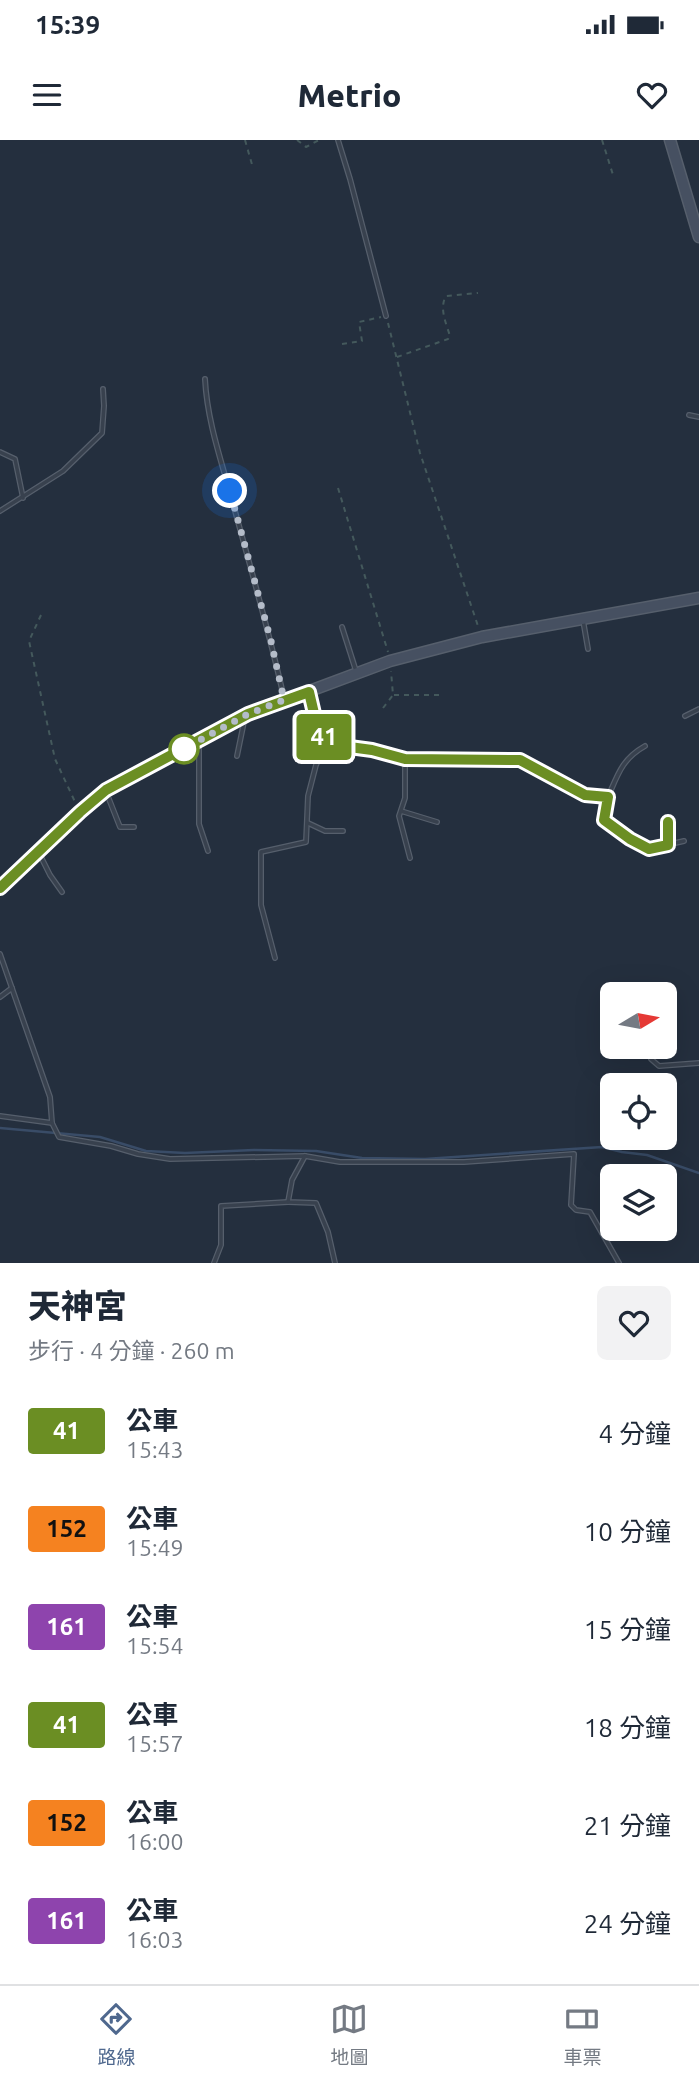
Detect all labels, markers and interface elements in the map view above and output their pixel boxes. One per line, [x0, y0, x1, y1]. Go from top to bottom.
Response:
text: 15:39 [35, 10, 100, 39]
icon: menu [28, 76, 66, 114]
icon: heart [633, 76, 671, 114]
text: Metrio [298, 77, 401, 113]
your location [212, 473, 247, 508]
line badge: 41 [292, 714, 356, 760]
text: 41 [310, 723, 338, 750]
unlabelled marker [169, 734, 199, 764]
north arrow [600, 982, 677, 1059]
map controls [600, 982, 677, 1241]
button: locate [600, 1073, 677, 1150]
button: layers [600, 1164, 677, 1241]
button: heart [597, 1286, 671, 1360]
text: 天神宮 [28, 1287, 127, 1324]
text: 步行 · 4 分鐘 · 260 m [28, 1338, 235, 1363]
text: 公車 [126, 1406, 178, 1435]
text: 41 [53, 1417, 80, 1444]
text: 4 分鐘 [598, 1419, 671, 1448]
text: 15:43 [126, 1437, 184, 1462]
text: 公車 [126, 1504, 178, 1533]
text: 152 [46, 1515, 87, 1542]
text: 10 分鐘 [584, 1517, 671, 1546]
text: 15:49 [126, 1535, 184, 1560]
text: 公車 [126, 1602, 178, 1631]
text: 161 [46, 1613, 87, 1640]
text: 15 分鐘 [584, 1615, 671, 1644]
text: 15:54 [126, 1633, 184, 1658]
text: 公車 [126, 1700, 178, 1729]
text: 41 [53, 1711, 80, 1738]
text: 18 分鐘 [584, 1713, 671, 1742]
text: 15:57 [126, 1731, 184, 1756]
text: 公車 [126, 1798, 178, 1827]
text: 152 [46, 1809, 87, 1836]
text: 21 分鐘 [584, 1811, 671, 1840]
text: 16:00 [126, 1829, 184, 1854]
text: 公車 [126, 1896, 178, 1925]
text: 161 [46, 1907, 87, 1934]
text: 24 分鐘 [584, 1909, 671, 1938]
text: 16:03 [126, 1927, 184, 1952]
tab: 路線 [97, 2000, 136, 2069]
tab: 地圖 [330, 2000, 369, 2069]
tab: 車票 [563, 2000, 602, 2069]

